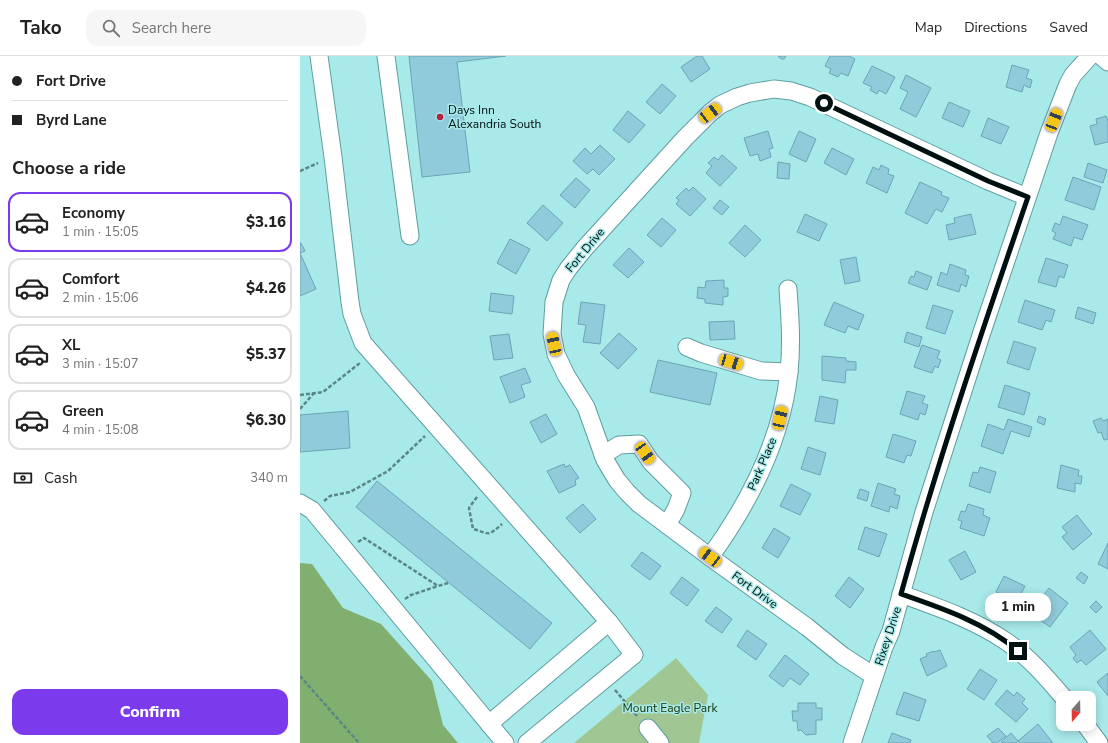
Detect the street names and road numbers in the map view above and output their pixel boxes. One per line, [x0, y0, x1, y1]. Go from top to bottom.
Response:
street label: Fort Drive [562, 224, 608, 276]
street label: Park Place [744, 435, 780, 493]
street label: Fort Drive [729, 568, 781, 612]
street label: Rixey Drive [871, 605, 905, 667]

